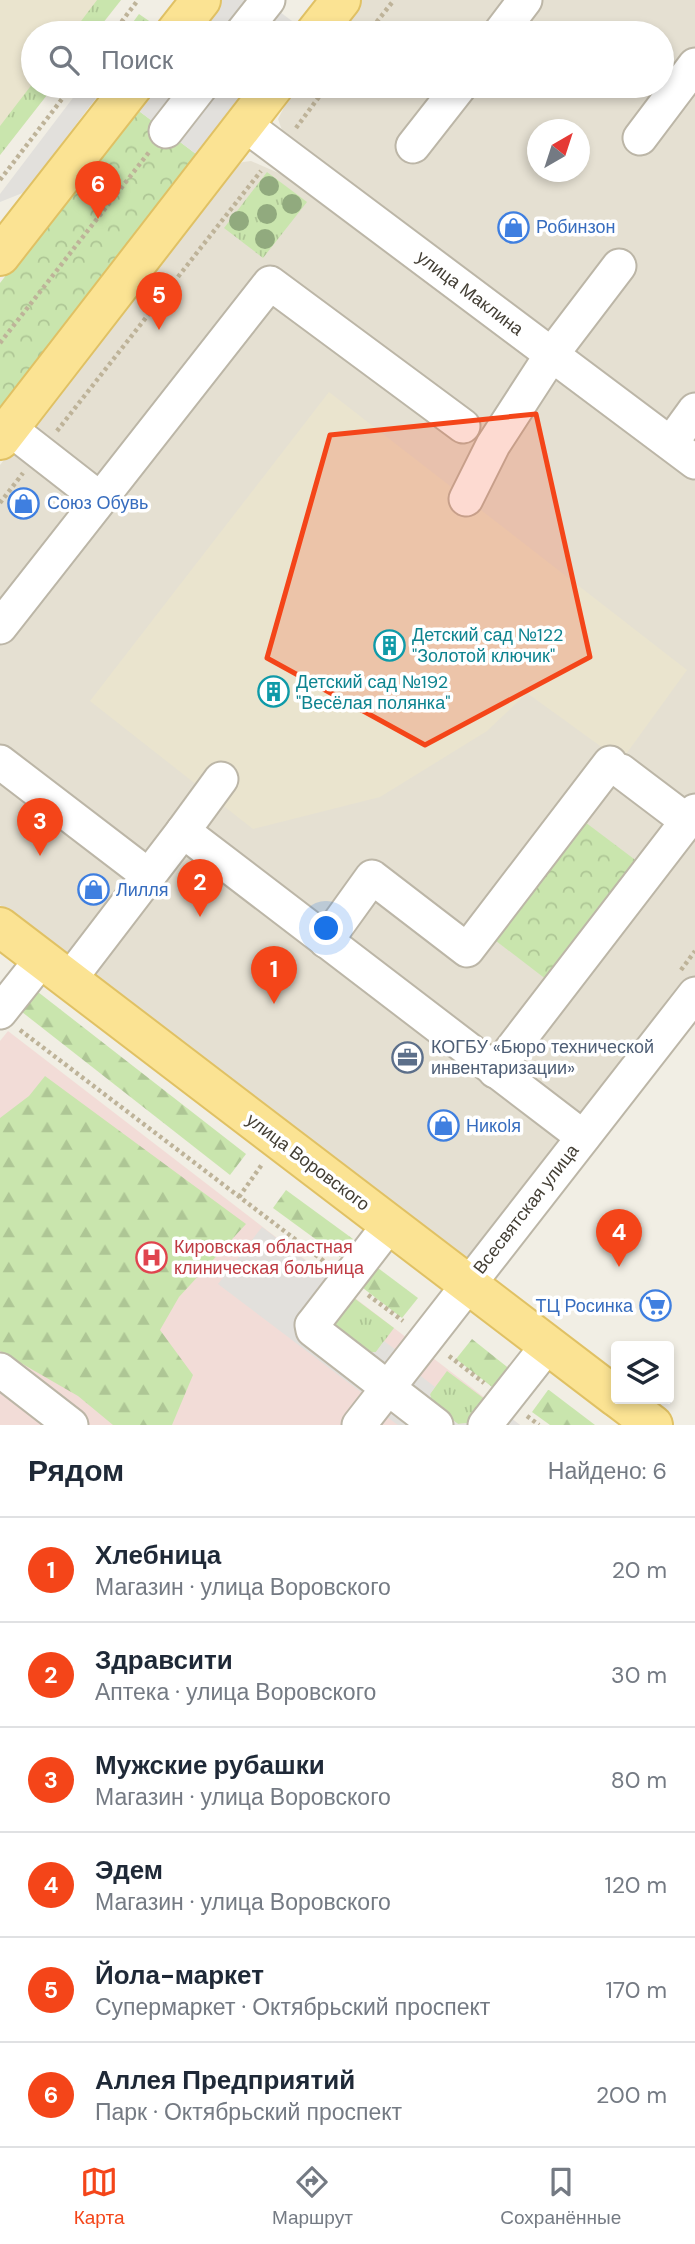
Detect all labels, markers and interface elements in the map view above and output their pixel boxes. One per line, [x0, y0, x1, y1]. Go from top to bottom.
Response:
search box [21, 21, 674, 98]
icon: search [45, 41, 83, 79]
text: Поиск [101, 43, 173, 77]
north arrow [527, 119, 590, 182]
pin: 6 [75, 161, 121, 219]
shop icon: Робинзон [496, 210, 530, 244]
place label: Робинзон [536, 215, 616, 239]
street label: улица Маклина [412, 245, 529, 342]
pin: 5 [136, 272, 182, 330]
shop icon: Союз Обувь [7, 486, 41, 520]
place label: Союз Обувь [47, 491, 148, 515]
place label: Детский сад №122 "Золотой ключик" [412, 623, 563, 668]
building icon: Детский сад №122 "Золотой ключик" [372, 628, 406, 662]
place label: Детский сад №192 "Весёлая полянка" [296, 670, 450, 715]
building icon: Детский сад №192 "Весёлая полянка" [256, 675, 290, 709]
pin: 3 [17, 798, 63, 856]
pin: 2 [177, 859, 223, 917]
shop icon: Лилля [76, 873, 110, 907]
place label: Лилля [116, 878, 169, 902]
your location [309, 911, 343, 945]
pin: 1 [251, 946, 297, 1004]
place label: КОГБУ «Бюро технической инвентаризации» [431, 1035, 654, 1080]
office icon: КОГБУ «Бюро технической инвентаризации» [391, 1040, 425, 1074]
street label: улица Воровского [241, 1108, 375, 1216]
shop icon: Никоlя [426, 1109, 460, 1143]
place label: Никоlя [466, 1114, 521, 1138]
street label: Всесвятская улица [468, 1138, 585, 1279]
pin: 4 [596, 1209, 642, 1267]
place label: Кировская областная клиническая больница [174, 1235, 365, 1280]
hospital icon: Кировская областная клиническая больница [134, 1240, 168, 1274]
supermarket icon: ТЦ Росинка [639, 1289, 673, 1323]
place label: ТЦ Росинка [535, 1294, 634, 1318]
map controls [611, 1341, 674, 1404]
button: layers [611, 1341, 674, 1404]
text: Рядом [28, 1451, 124, 1490]
text: Найдено: 6 [548, 1456, 667, 1486]
text: Хлебница [95, 1538, 221, 1572]
text: 1 [47, 1555, 55, 1585]
text: 20 m [612, 1555, 667, 1585]
text: Магазин · улица Воровского [95, 1572, 391, 1602]
text: Здравсити [95, 1643, 233, 1677]
text: 2 [44, 1660, 58, 1690]
text: 30 m [611, 1660, 667, 1690]
text: Аптека · улица Воровского [95, 1677, 376, 1707]
text: Мужские рубашки [95, 1748, 325, 1782]
text: 3 [44, 1765, 58, 1795]
text: 80 m [611, 1765, 667, 1795]
text: Магазин · улица Воровского [95, 1782, 391, 1812]
text: Эдем [95, 1853, 163, 1887]
text: 4 [44, 1870, 58, 1900]
text: 120 m [604, 1870, 667, 1900]
text: Магазин · улица Воровского [95, 1887, 391, 1917]
text: Йола-маркет [95, 1958, 264, 1992]
text: 5 [44, 1975, 58, 2005]
text: 170 m [606, 1975, 667, 2005]
text: Супермаркет · Октябрьский проспект [95, 1992, 490, 2022]
text: Аллея Предприятий [95, 2063, 355, 2097]
text: 6 [44, 2080, 58, 2110]
text: 200 m [596, 2080, 667, 2110]
text: Парк · Октябрьский проспект [95, 2097, 402, 2127]
tab: Карта [74, 2163, 125, 2230]
tab: Маршрут [272, 2163, 353, 2230]
tab: Сохранённые [500, 2163, 621, 2230]

